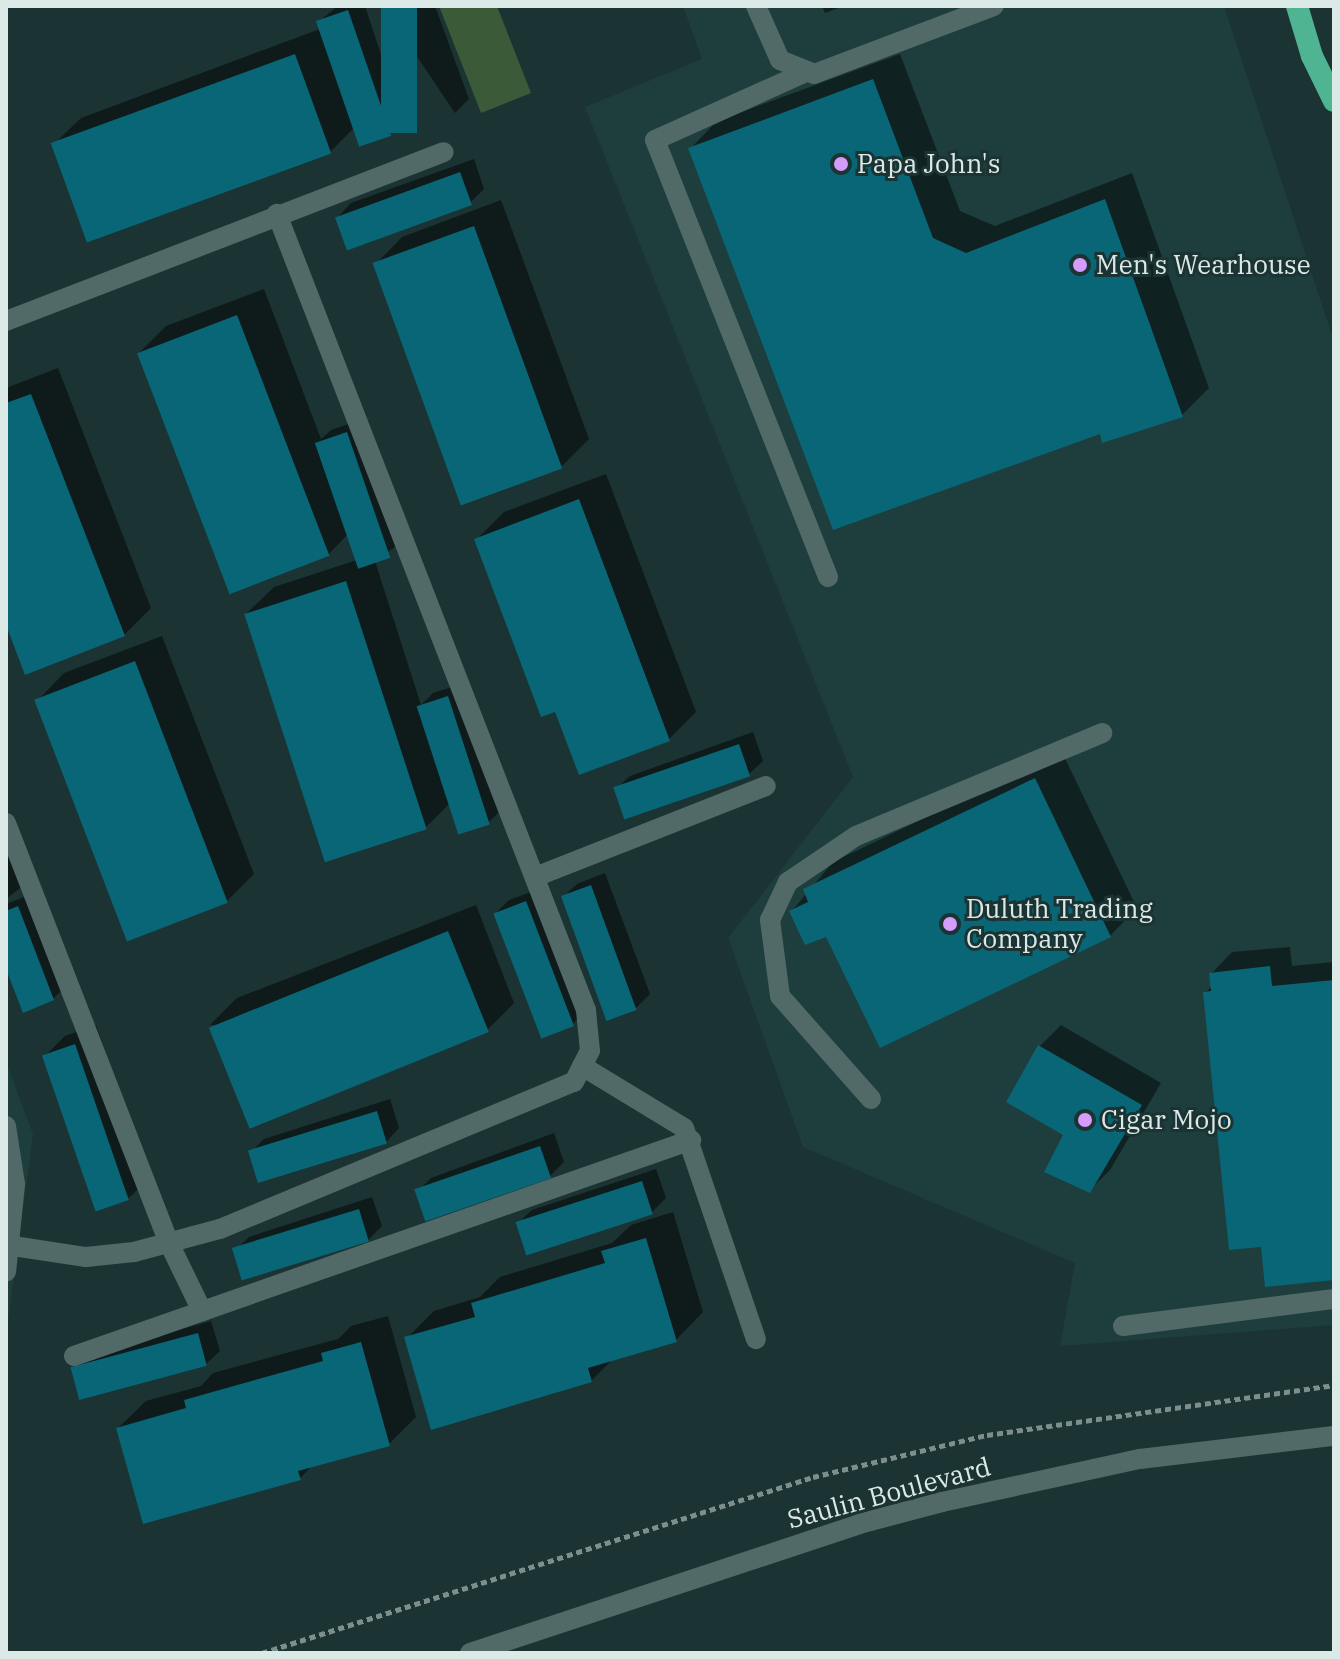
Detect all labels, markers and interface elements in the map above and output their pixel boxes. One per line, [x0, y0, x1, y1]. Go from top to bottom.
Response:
place label: Papa John's [857, 148, 1001, 180]
marker: Papa John's [832, 155, 850, 173]
place label: Men's Wearhouse [1096, 249, 1311, 281]
marker: Men's Wearhouse [1071, 256, 1089, 274]
place label: Duluth Trading Company [966, 893, 1153, 954]
marker: Duluth Trading Company [941, 915, 959, 933]
place label: Cigar Mojo [1101, 1104, 1232, 1136]
marker: Cigar Mojo [1076, 1111, 1094, 1129]
street label: Saulin Boulevard [784, 1451, 994, 1535]

